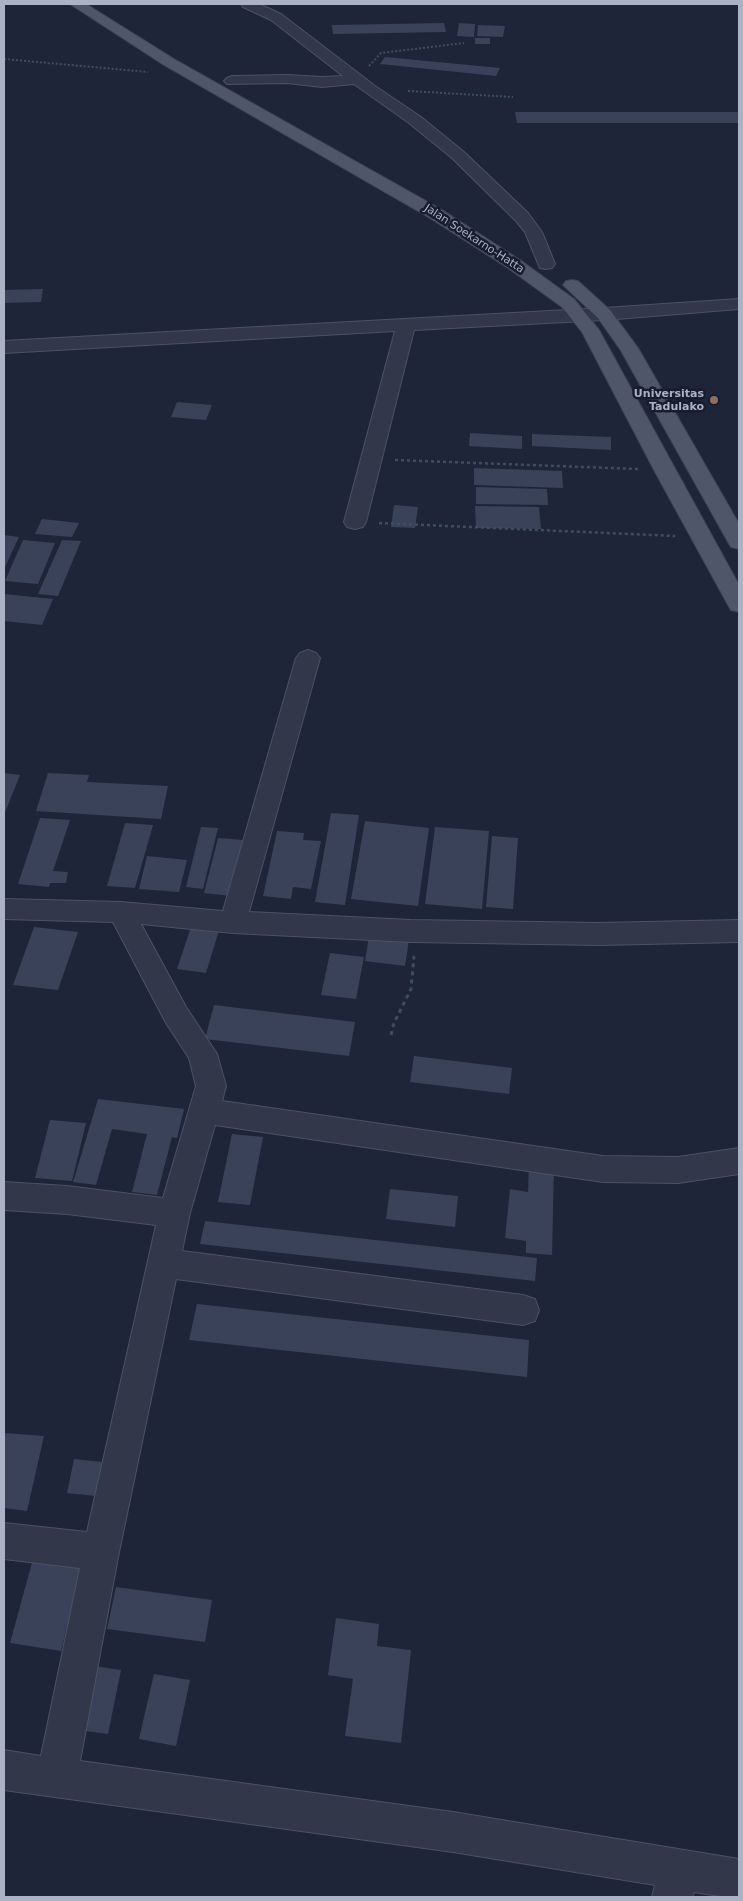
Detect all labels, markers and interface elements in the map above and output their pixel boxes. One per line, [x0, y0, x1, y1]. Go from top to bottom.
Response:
street label: Jalan Soekarno-Hatta [422, 202, 526, 276]
place label: Universitas Tadulako [634, 387, 704, 413]
marker: Universitas Tadulako [708, 394, 720, 406]

